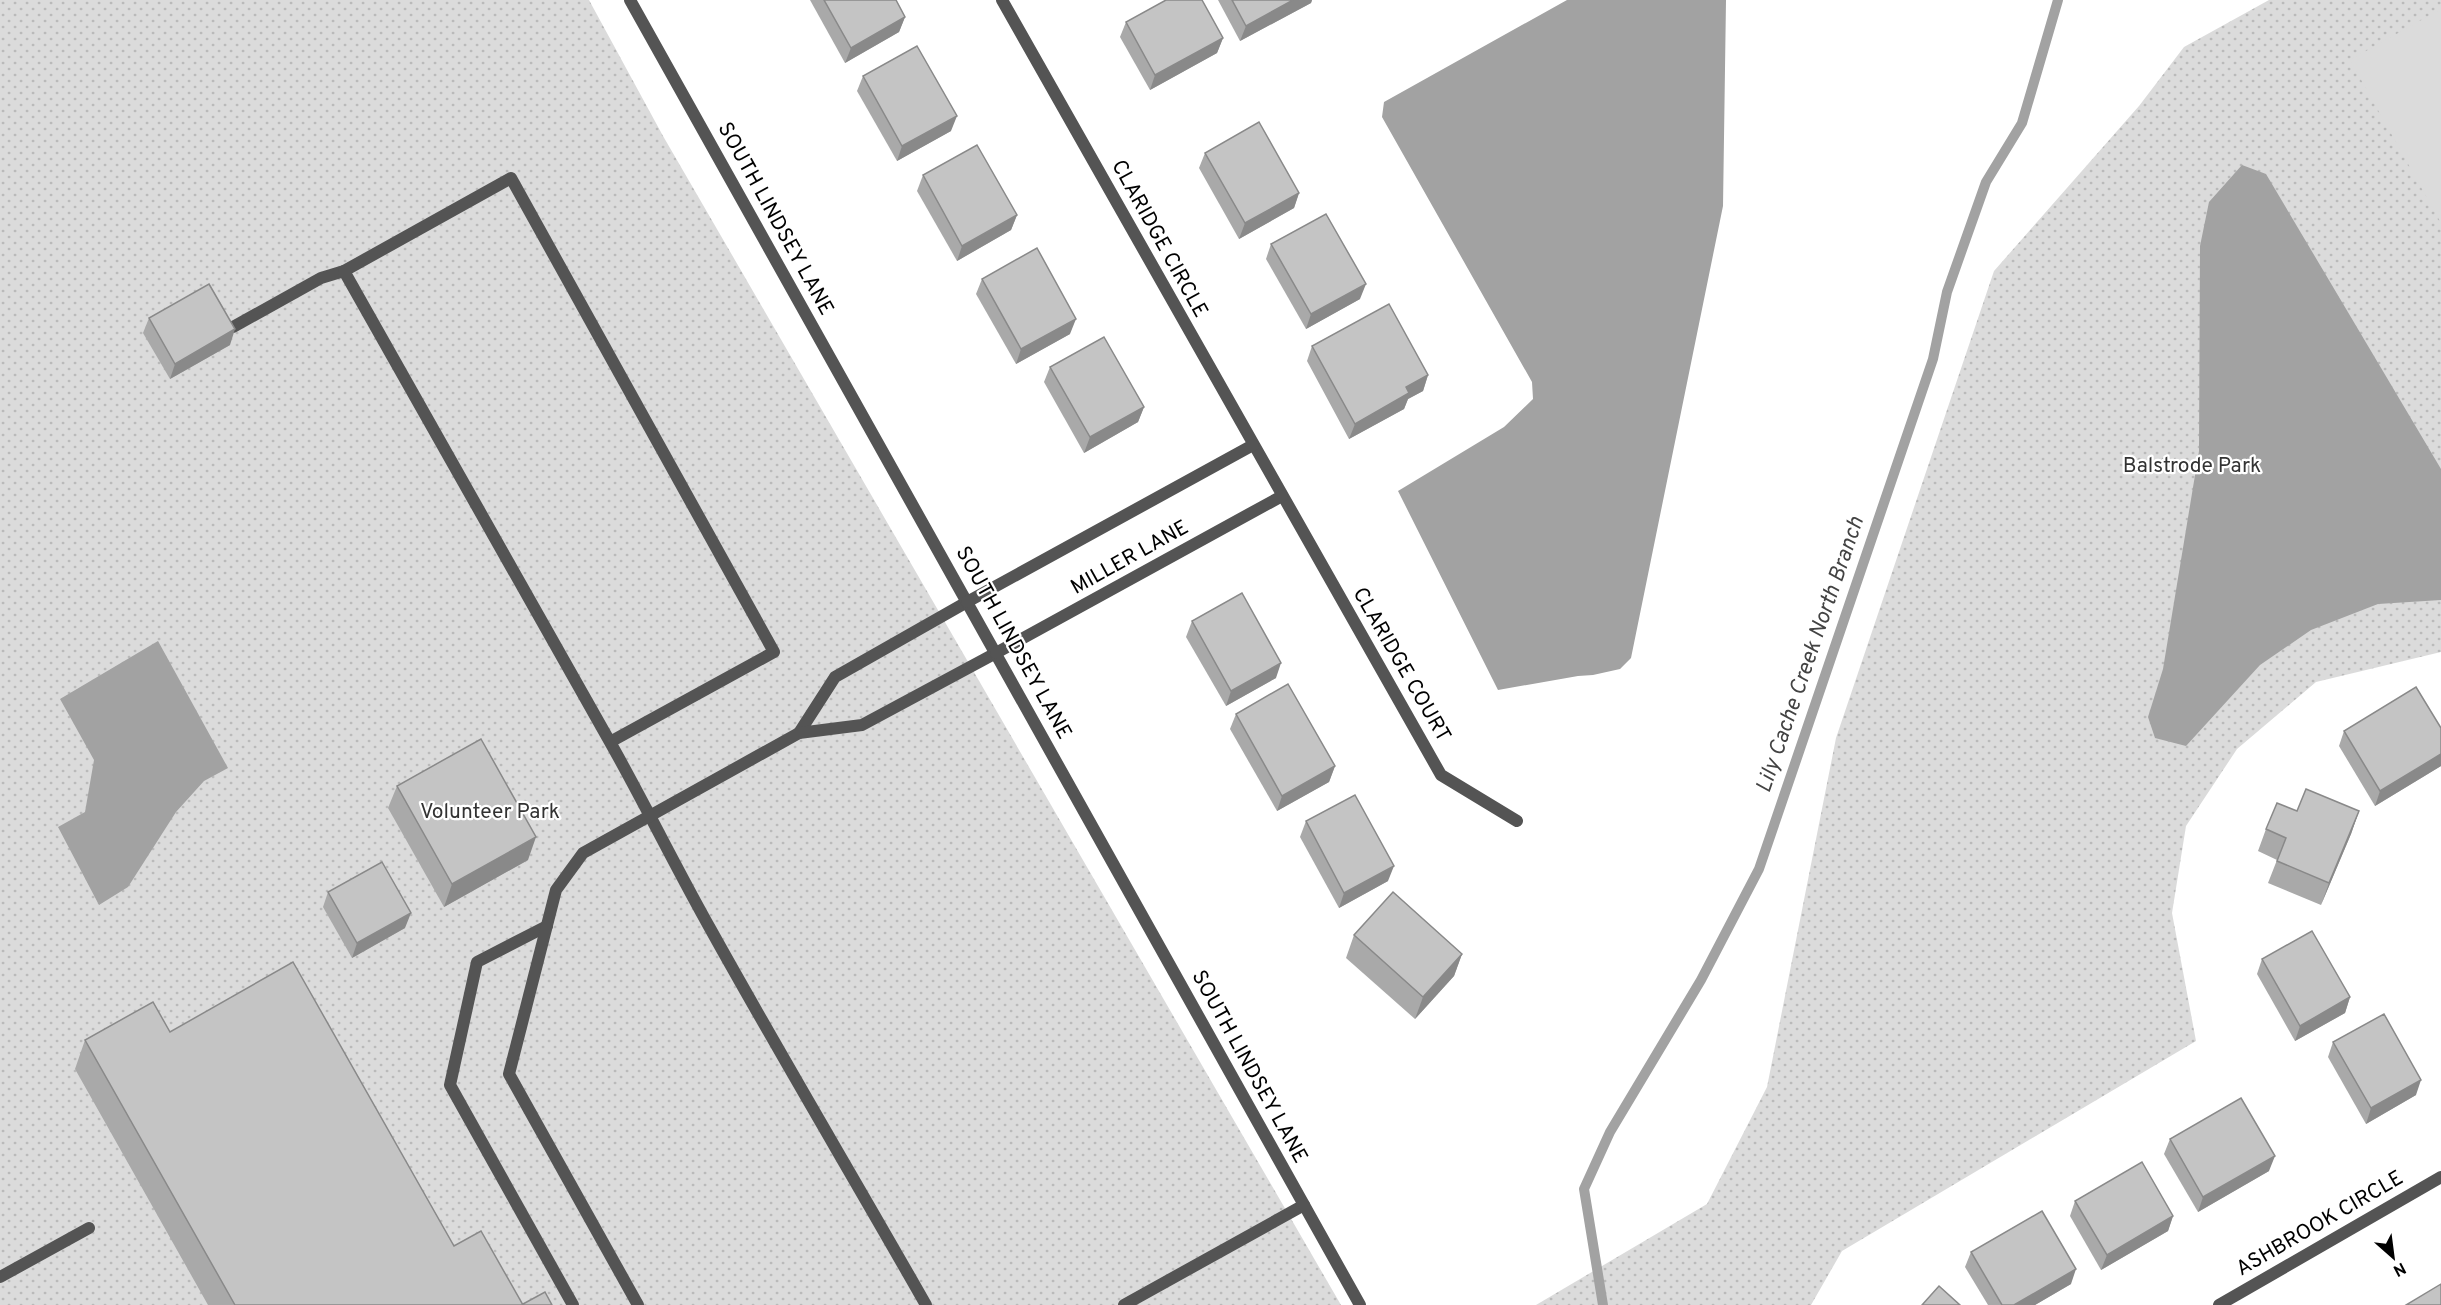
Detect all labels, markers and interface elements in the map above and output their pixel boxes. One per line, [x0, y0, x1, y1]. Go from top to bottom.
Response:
street label: SOUTH LINDSEY LANE [711, 118, 839, 320]
street label: CLARIDGE CIRCLE [1104, 155, 1214, 323]
park label: Balstrode Park [2123, 453, 2261, 480]
water label: Lily Cache Creek North Branch [1751, 513, 1871, 797]
street label: MILLER LANE [1066, 514, 1194, 602]
street label: SOUTH LINDSEY LANE [949, 542, 1077, 744]
street label: CLARIDGE COURT [1346, 583, 1456, 747]
park label: Volunteer Park [420, 799, 560, 826]
street label: SOUTH LINDSEY LANE [1185, 966, 1313, 1168]
street label: ASHBROOK CIRCLE [2232, 1165, 2408, 1283]
north arrow [2363, 1227, 2423, 1287]
text: N [2389, 1257, 2409, 1280]

